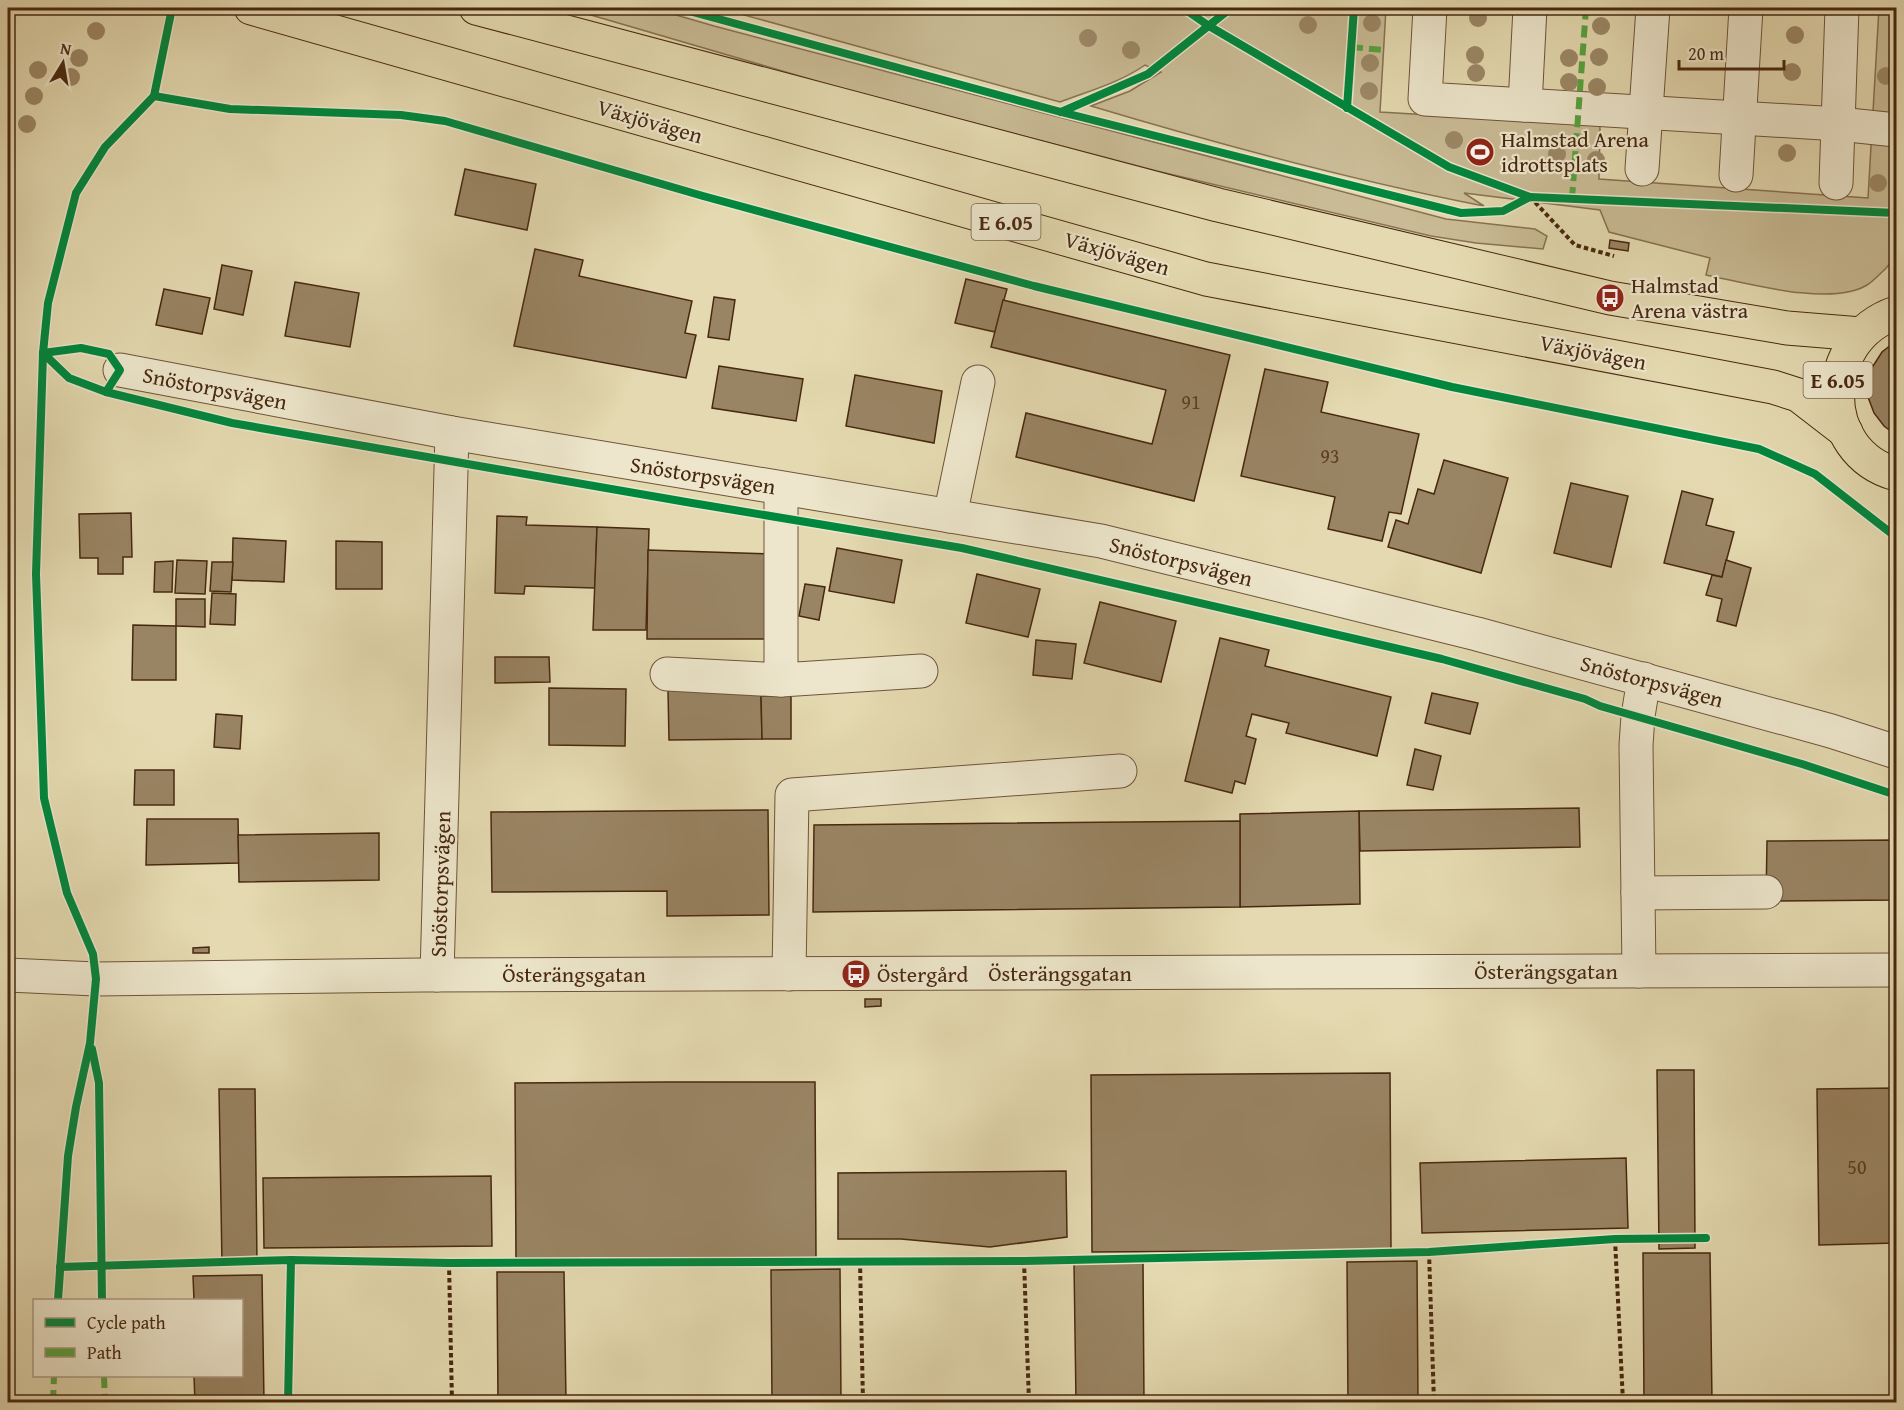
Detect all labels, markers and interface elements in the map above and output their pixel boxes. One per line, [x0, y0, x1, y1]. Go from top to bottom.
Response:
north arrow [33, 33, 93, 93]
scale bar [1679, 33, 1784, 71]
text: N [58, 35, 74, 61]
text: 20 m [1688, 40, 1724, 67]
street label: Växjövägen [594, 91, 707, 151]
place label: Halmstad Arena idrottsplats [1501, 123, 1649, 180]
sports icon: Halmstad Arena idrottsplats [1464, 136, 1496, 168]
road number: E 6.05 [972, 204, 1040, 240]
street label: Växjövägen [1061, 223, 1174, 283]
place label: Halmstad Arena västra [1631, 269, 1749, 326]
bus stop icon: Halmstad Arena västra [1594, 282, 1626, 314]
street label: Växjövägen [1537, 326, 1650, 378]
street label: Snöstorpsvägen [140, 358, 291, 418]
road number: E 6.05 [1804, 362, 1872, 398]
house number: 91 [1181, 387, 1201, 416]
house number: 93 [1320, 441, 1340, 470]
street label: Snöstorpsvägen [628, 448, 779, 502]
street label: Snöstorpsvägen [1106, 528, 1257, 594]
street label: Snöstorpsvägen [1577, 647, 1728, 716]
street label: Snöstorpsvägen [421, 809, 459, 958]
street label: Österängsgatan [1474, 955, 1618, 987]
street label: Österängsgatan [988, 957, 1132, 989]
street label: Österängsgatan [502, 958, 646, 990]
bus stop icon: Östergård [840, 958, 872, 990]
place label: Östergård [877, 958, 968, 990]
house number: 50 [1847, 1152, 1867, 1181]
legend [33, 1299, 243, 1377]
text: Cycle path [87, 1309, 166, 1336]
text: Path [87, 1339, 122, 1366]

